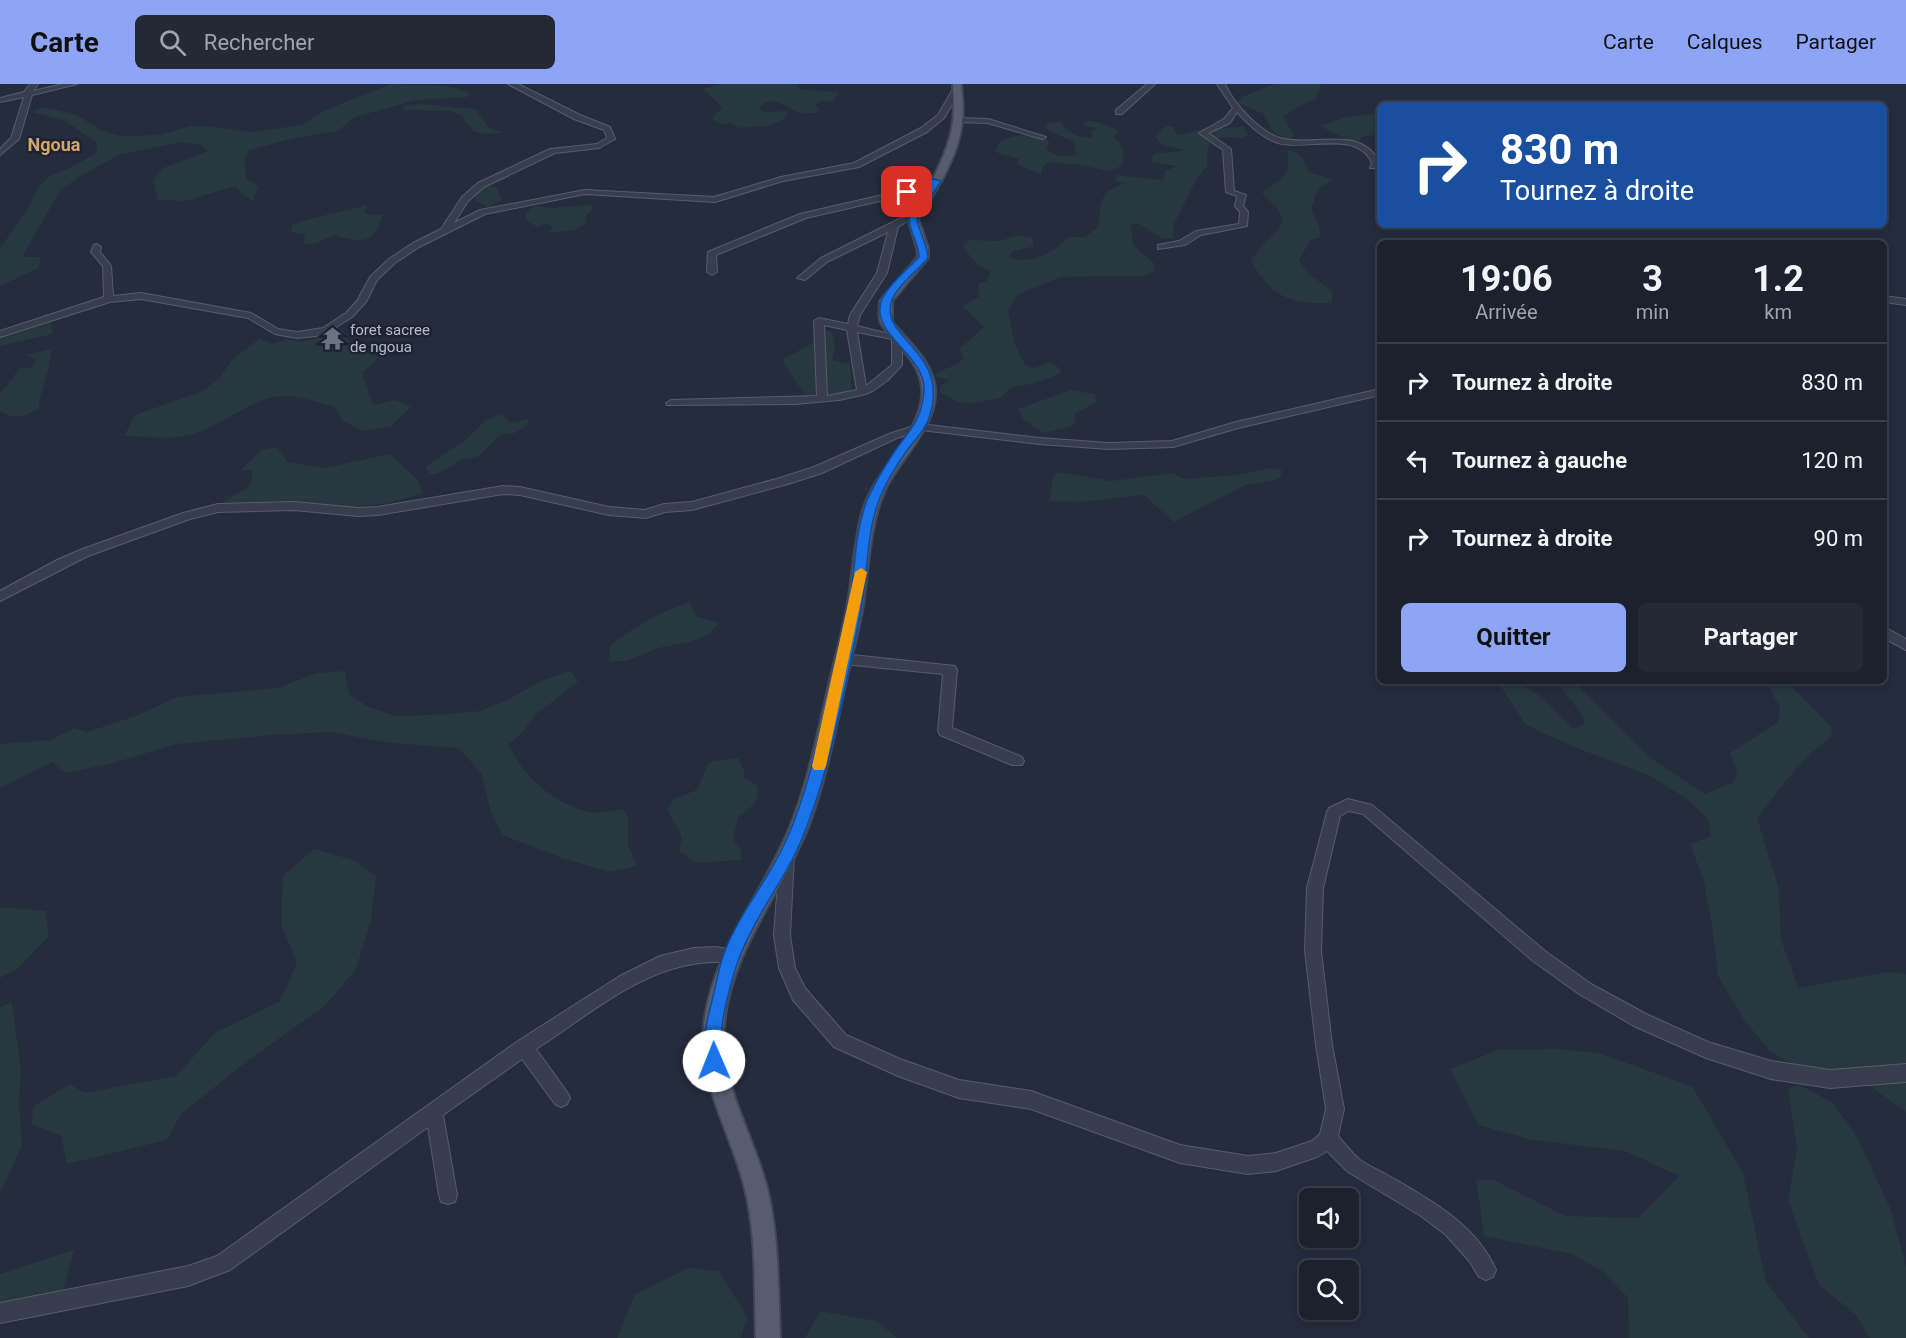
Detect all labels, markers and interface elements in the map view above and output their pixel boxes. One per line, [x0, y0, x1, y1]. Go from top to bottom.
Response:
search box [135, 15, 555, 69]
text: Carte [30, 26, 99, 59]
icon: search [156, 26, 189, 59]
text: Rechercher [204, 30, 314, 55]
text: Carte [1603, 30, 1654, 54]
text: Calques [1687, 30, 1762, 54]
text: Partager [1795, 30, 1876, 54]
text: 830 m [1500, 125, 1619, 174]
icon: right [1401, 126, 1479, 204]
district label: Ngoua [28, 134, 81, 155]
pin [881, 166, 932, 217]
icon: arrive [890, 175, 923, 208]
text: Tournez à droite [1500, 175, 1694, 207]
text: 19:06 [1460, 258, 1553, 300]
text: 3 [1642, 258, 1663, 300]
text: 1.2 [1752, 258, 1804, 300]
text: Arrivée [1475, 300, 1538, 324]
text: min [1636, 300, 1669, 324]
text: km [1764, 300, 1792, 324]
place label: foret sacree de ngoua [350, 321, 430, 356]
temple icon: foret sacree de ngoua [319, 326, 345, 352]
icon: right [1401, 366, 1434, 399]
text: Tournez à droite [1452, 370, 1612, 395]
text: 830 m [1801, 370, 1863, 395]
icon: left [1401, 444, 1434, 477]
text: Tournez à gauche [1452, 448, 1627, 473]
text: 120 m [1801, 448, 1863, 473]
icon: right [1401, 522, 1434, 555]
text: Tournez à droite [1452, 526, 1612, 551]
text: 90 m [1814, 526, 1863, 551]
button: Quitter [1401, 603, 1626, 672]
button: Partager [1638, 603, 1863, 672]
position arrow [682, 1029, 746, 1093]
map controls [1299, 1188, 1359, 1320]
button: sound [1299, 1188, 1359, 1248]
button: search [1299, 1260, 1359, 1320]

